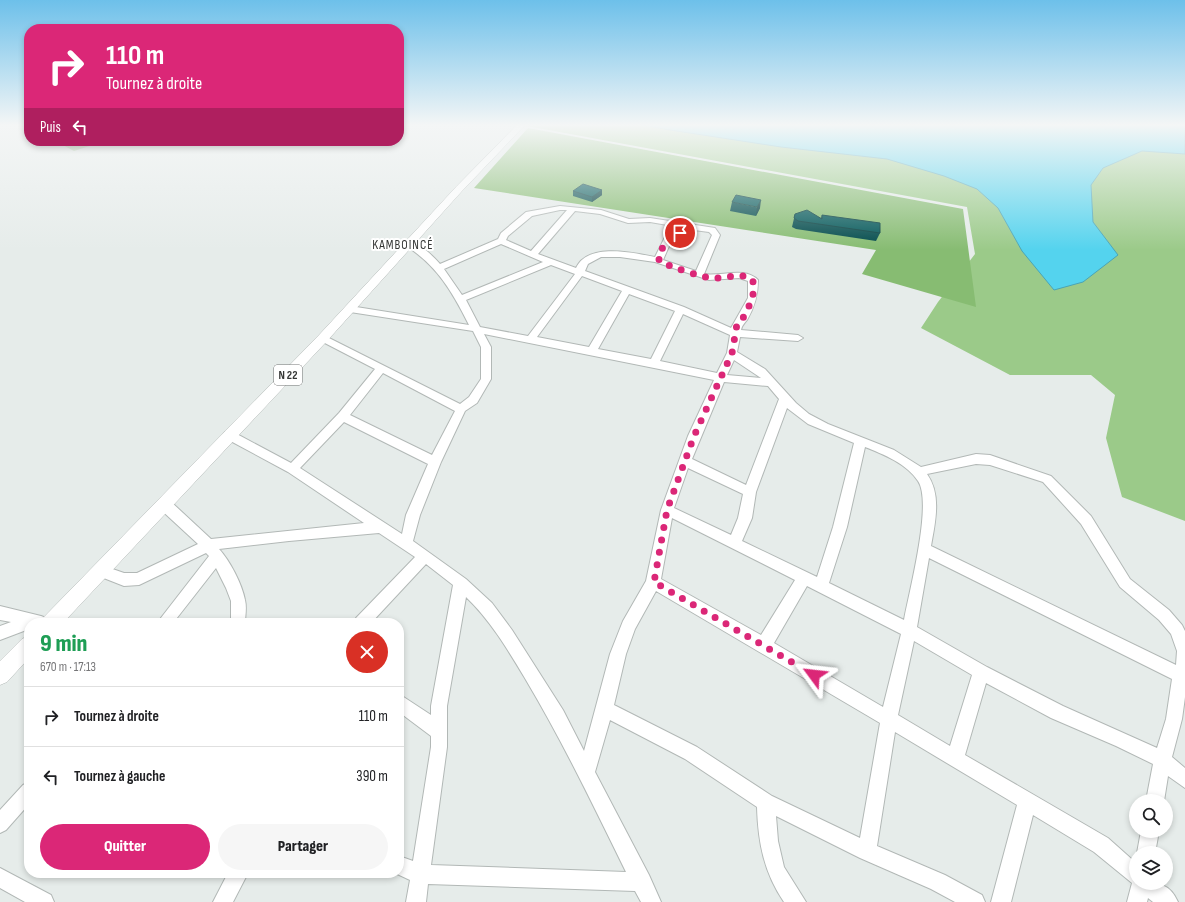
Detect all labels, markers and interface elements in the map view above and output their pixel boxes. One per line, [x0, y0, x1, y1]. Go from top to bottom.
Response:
text: 110 m [106, 39, 164, 72]
icon: right [40, 40, 92, 92]
text: Tournez à droite [106, 73, 202, 94]
icon: left [69, 116, 91, 138]
text: Puis [40, 118, 61, 137]
pin [663, 216, 697, 250]
icon: arrive [669, 222, 691, 244]
district label: KAMBOINCÉ [372, 237, 434, 253]
road number: N 22 [274, 365, 302, 385]
text: 9 min [40, 629, 88, 658]
button: close [346, 631, 388, 673]
position arrow [793, 654, 835, 696]
text: 670 m · 17:13 [40, 659, 96, 675]
icon: right [40, 706, 62, 728]
text: Tournez à droite [74, 707, 159, 726]
text: 110 m [359, 707, 388, 726]
icon: left [40, 766, 62, 788]
text: Tournez à gauche [74, 767, 165, 786]
text: 390 m [356, 767, 388, 786]
map controls [1129, 794, 1173, 890]
button: search [1129, 794, 1173, 838]
button: Quitter [40, 824, 210, 870]
button: Partager [218, 824, 388, 870]
button: layers [1129, 846, 1173, 890]

